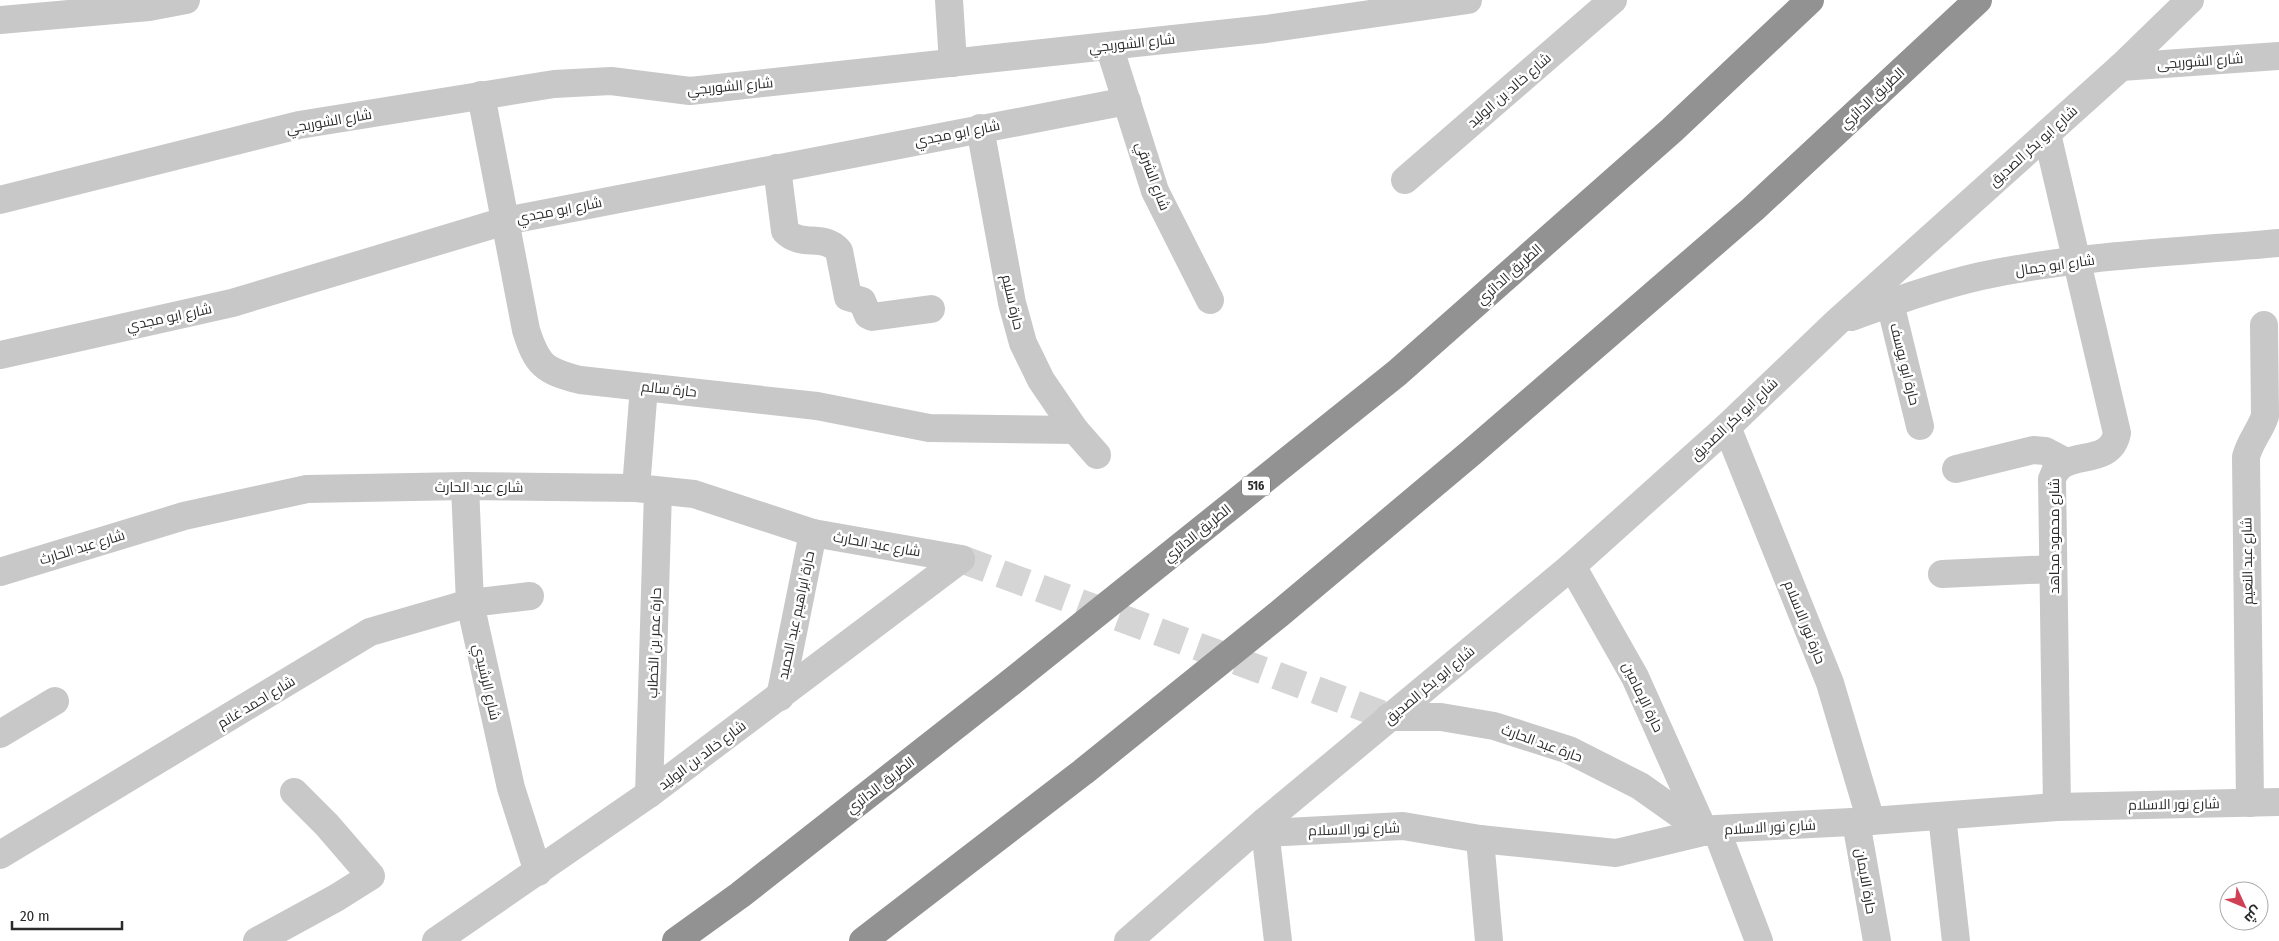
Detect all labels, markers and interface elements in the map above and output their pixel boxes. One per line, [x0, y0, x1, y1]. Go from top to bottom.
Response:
street label: شارع الشوربجي [1088, 31, 1176, 59]
street label: شارع خالد بن الوليد [1464, 50, 1554, 131]
street label: شارع الشوربجى [2156, 50, 2244, 73]
street label: الطريق الدائري [1836, 64, 1910, 135]
street label: شارع الشوربجي [686, 74, 774, 102]
street label: شارع ابو بكر الصديق [1986, 102, 2081, 191]
street label: شارع الشوربجي [285, 106, 374, 140]
street label: شارع ابو مجدي [913, 117, 1002, 153]
street label: شارع الشرقي [1129, 139, 1173, 214]
street label: شارع ابو مجدي [515, 194, 604, 230]
street label: الطريق الدائري [1473, 241, 1548, 310]
street label: شارع ابو جمال [2014, 252, 2096, 279]
street label: حارة سليم [997, 273, 1027, 332]
street label: شارع ابو مجدي [125, 300, 214, 338]
street label: حارة ابو يوسف [1886, 321, 1923, 407]
street label: شارع ابو بكر الصديق [1687, 375, 1781, 464]
street label: حارة سالم [640, 378, 698, 402]
road number: 516 [1242, 476, 1270, 496]
street label: شارع محمود مجاهد [2046, 478, 2063, 594]
street label: شارع عبد الحارث [435, 479, 523, 496]
street label: الطريق الدائري [1160, 501, 1237, 568]
street label: شارع عبد النعيم [2238, 517, 2258, 605]
street label: شارع عبد الحارث [37, 526, 127, 569]
street label: شارع عبد الحارث [832, 528, 922, 561]
street label: حارة ابراهيم عبد الحميد [775, 549, 819, 681]
street label: حارة نور الاسلام [1779, 578, 1829, 667]
street label: حارة عمر بن الخطاب [644, 587, 665, 699]
street label: شارع الرشيدي [467, 642, 504, 723]
street label: شارع ابو بكر الصديق [1381, 643, 1478, 728]
street label: حارة الإمامين [1618, 659, 1667, 735]
street label: شارع احمد غانم [214, 673, 299, 733]
street label: شارع خالد بن الوليد [655, 717, 749, 794]
street label: حارة عبد الحارث [1499, 721, 1585, 766]
street label: الطريق الدائري [843, 753, 920, 820]
street label: شارع نور الاسلام [2128, 795, 2220, 815]
street label: شارع نور الاسلام [1724, 817, 1816, 839]
street label: شارع نور الاسلام [1308, 819, 1400, 841]
street label: حارة الايمان [1851, 847, 1880, 915]
north arrow [2219, 881, 2269, 931]
scale bar [12, 898, 122, 930]
text: ش [2241, 902, 2265, 927]
text: 20 m [20, 907, 50, 925]

